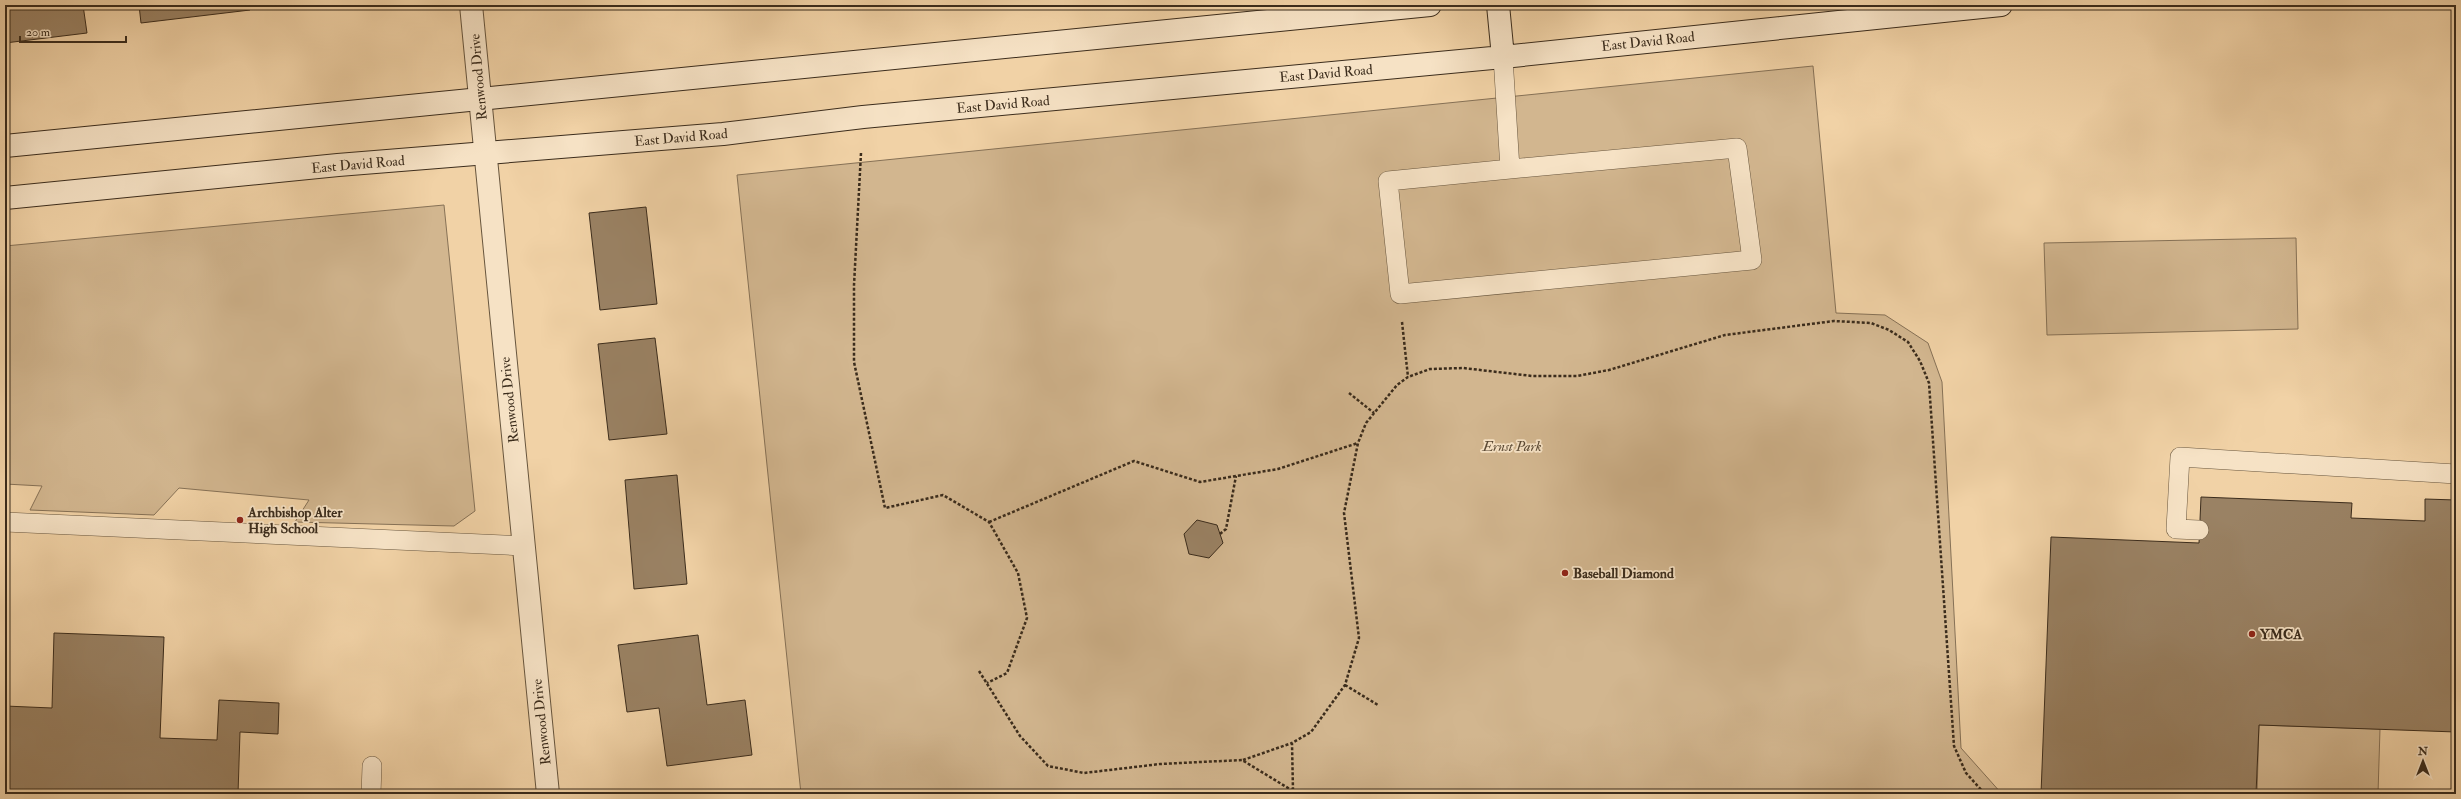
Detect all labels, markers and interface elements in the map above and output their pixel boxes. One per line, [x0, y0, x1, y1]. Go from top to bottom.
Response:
scale bar [20, 18, 126, 44]
text: 20 m [26, 25, 51, 40]
street label: East David Road [1600, 28, 1696, 55]
street label: Renwood Drive [466, 33, 491, 121]
street label: East David Road [1279, 61, 1374, 86]
street label: East David Road [956, 92, 1051, 117]
street label: East David Road [634, 125, 729, 150]
street label: East David Road [311, 152, 406, 177]
street label: Renwood Drive [496, 356, 522, 444]
park label: Ernst Park [1481, 438, 1542, 455]
place label: Archbishop Alter High School [247, 504, 343, 538]
marker: Archbishop Alter High School [235, 515, 245, 525]
place label: Baseball Diamond [1573, 565, 1674, 582]
marker: Baseball Diamond [1560, 568, 1570, 578]
place label: YMCA [2259, 626, 2302, 643]
marker: YMCA [2247, 629, 2257, 639]
street label: Renwood Drive [528, 678, 554, 766]
north arrow [2403, 741, 2443, 781]
text: N [2417, 745, 2429, 758]

